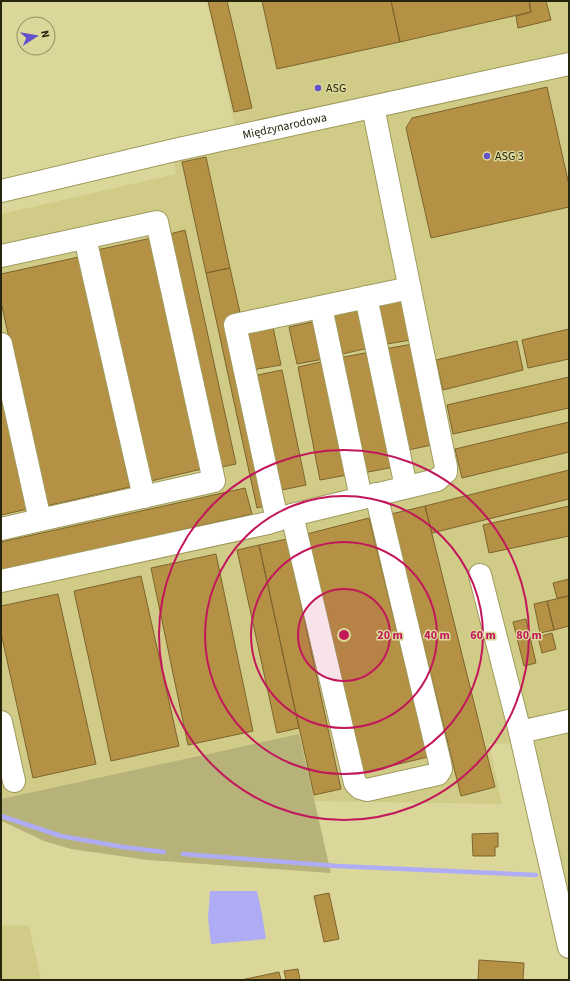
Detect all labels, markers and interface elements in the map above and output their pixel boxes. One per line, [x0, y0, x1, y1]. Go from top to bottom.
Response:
north arrow [16, 16, 56, 56]
text: N [37, 29, 53, 39]
place label: ASG [326, 80, 346, 97]
marker: ASG [313, 83, 323, 93]
street label: Międzynarodowa [241, 109, 328, 143]
place label: ASG 3 [495, 148, 524, 165]
marker: ASG 3 [482, 151, 492, 161]
text: 20 m [377, 627, 403, 644]
text: 40 m [424, 627, 450, 644]
text: 60 m [470, 627, 496, 644]
text: 80 m [516, 627, 542, 644]
centre of rings [337, 628, 351, 642]

